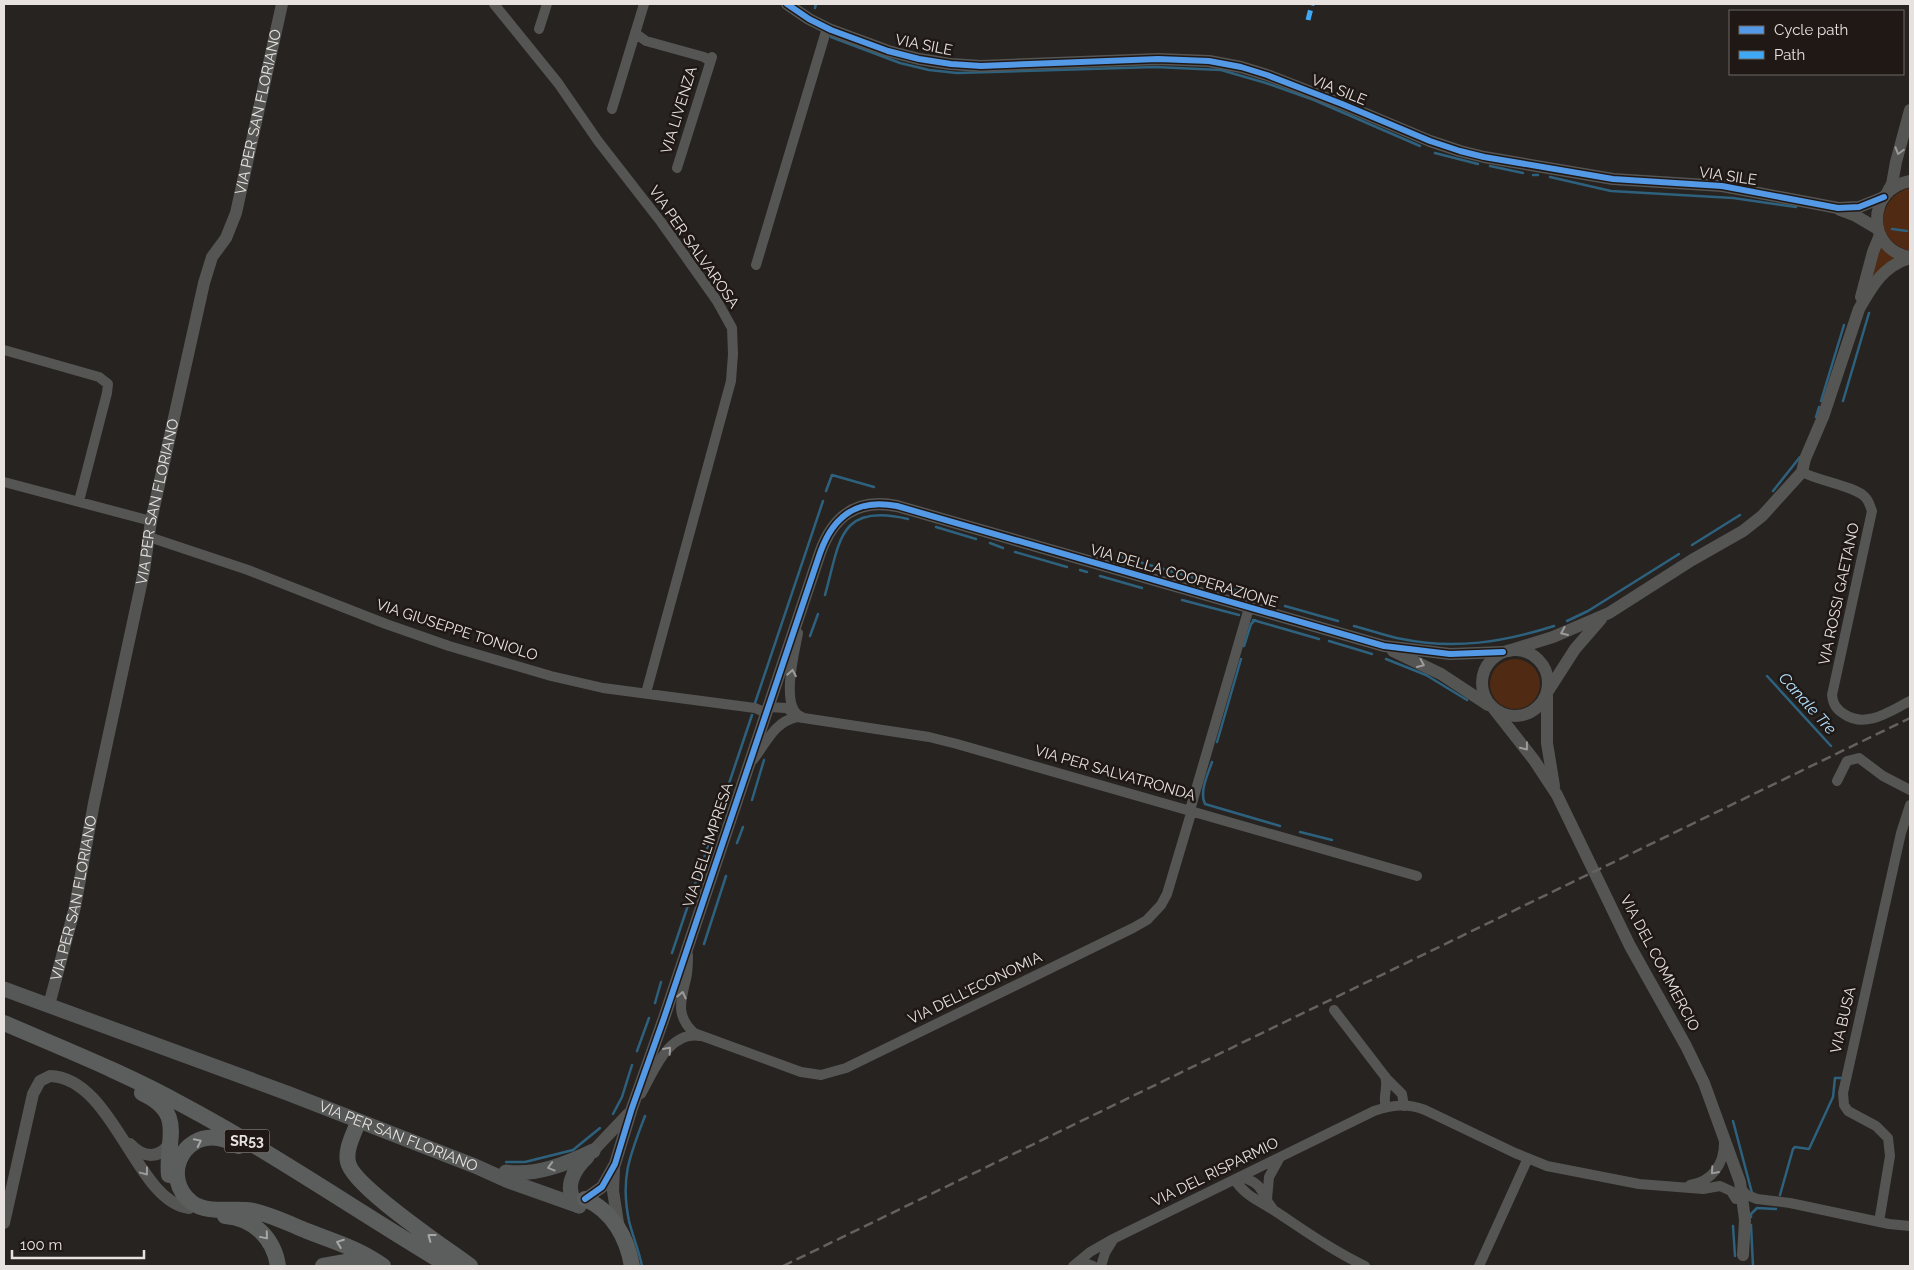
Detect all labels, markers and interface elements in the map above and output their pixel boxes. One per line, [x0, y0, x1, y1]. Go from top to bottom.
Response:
legend [1729, 10, 1904, 75]
text: Cycle path [1774, 21, 1848, 39]
street label: VIA PER SAN FLORIANO [231, 27, 285, 196]
street label: VIA SILE [894, 31, 954, 59]
text: Path [1774, 46, 1805, 64]
street label: VIA LIVENZA [657, 64, 701, 156]
street label: VIA SILE [1309, 71, 1369, 109]
one-way arrow [1894, 147, 1905, 155]
street label: VIA SILE [1698, 163, 1758, 189]
street label: VIA PER SALVAROSA [645, 182, 743, 312]
street label: VIA PER SAN FLORIANO [132, 417, 183, 587]
street label: VIA ROSSI GAETANO [1815, 521, 1863, 667]
street label: VIA DELLA COOPERAZIONE [1088, 541, 1280, 611]
street label: VIA GIUSEPPE TONIOLO [374, 595, 540, 665]
one-way arrow [1560, 626, 1569, 637]
one-way arrow [1416, 658, 1425, 669]
water label: Canale Tre [1775, 668, 1841, 739]
one-way arrow [786, 669, 796, 677]
street label: VIA PER SALVATRONDA [1033, 741, 1197, 805]
one-way arrow [1519, 741, 1528, 751]
street label: VIA DELL'IMPRESA [679, 780, 737, 910]
street label: VIA PER SAN FLORIANO [47, 814, 101, 983]
street label: VIA DEL COMMERCIO [1617, 892, 1703, 1034]
street label: VIA DELL'ECONOMIA [905, 948, 1045, 1028]
street label: VIA BUSA [1827, 985, 1859, 1055]
one-way arrow [676, 990, 687, 999]
one-way arrow [662, 1047, 671, 1056]
street label: VIA PER SAN FLORIANO [316, 1097, 480, 1175]
road number: SR53 [224, 1130, 270, 1152]
street label: VIA DEL RISPARMIO [1149, 1134, 1281, 1210]
one-way arrow [192, 1139, 201, 1149]
one-way arrow [547, 1162, 555, 1172]
one-way arrow [139, 1166, 148, 1176]
one-way arrow [1711, 1166, 1720, 1175]
scale bar [12, 1228, 145, 1260]
one-way arrow [259, 1231, 268, 1240]
one-way arrow [428, 1234, 437, 1242]
text: 100 m [20, 1236, 62, 1254]
one-way arrow [336, 1239, 345, 1250]

